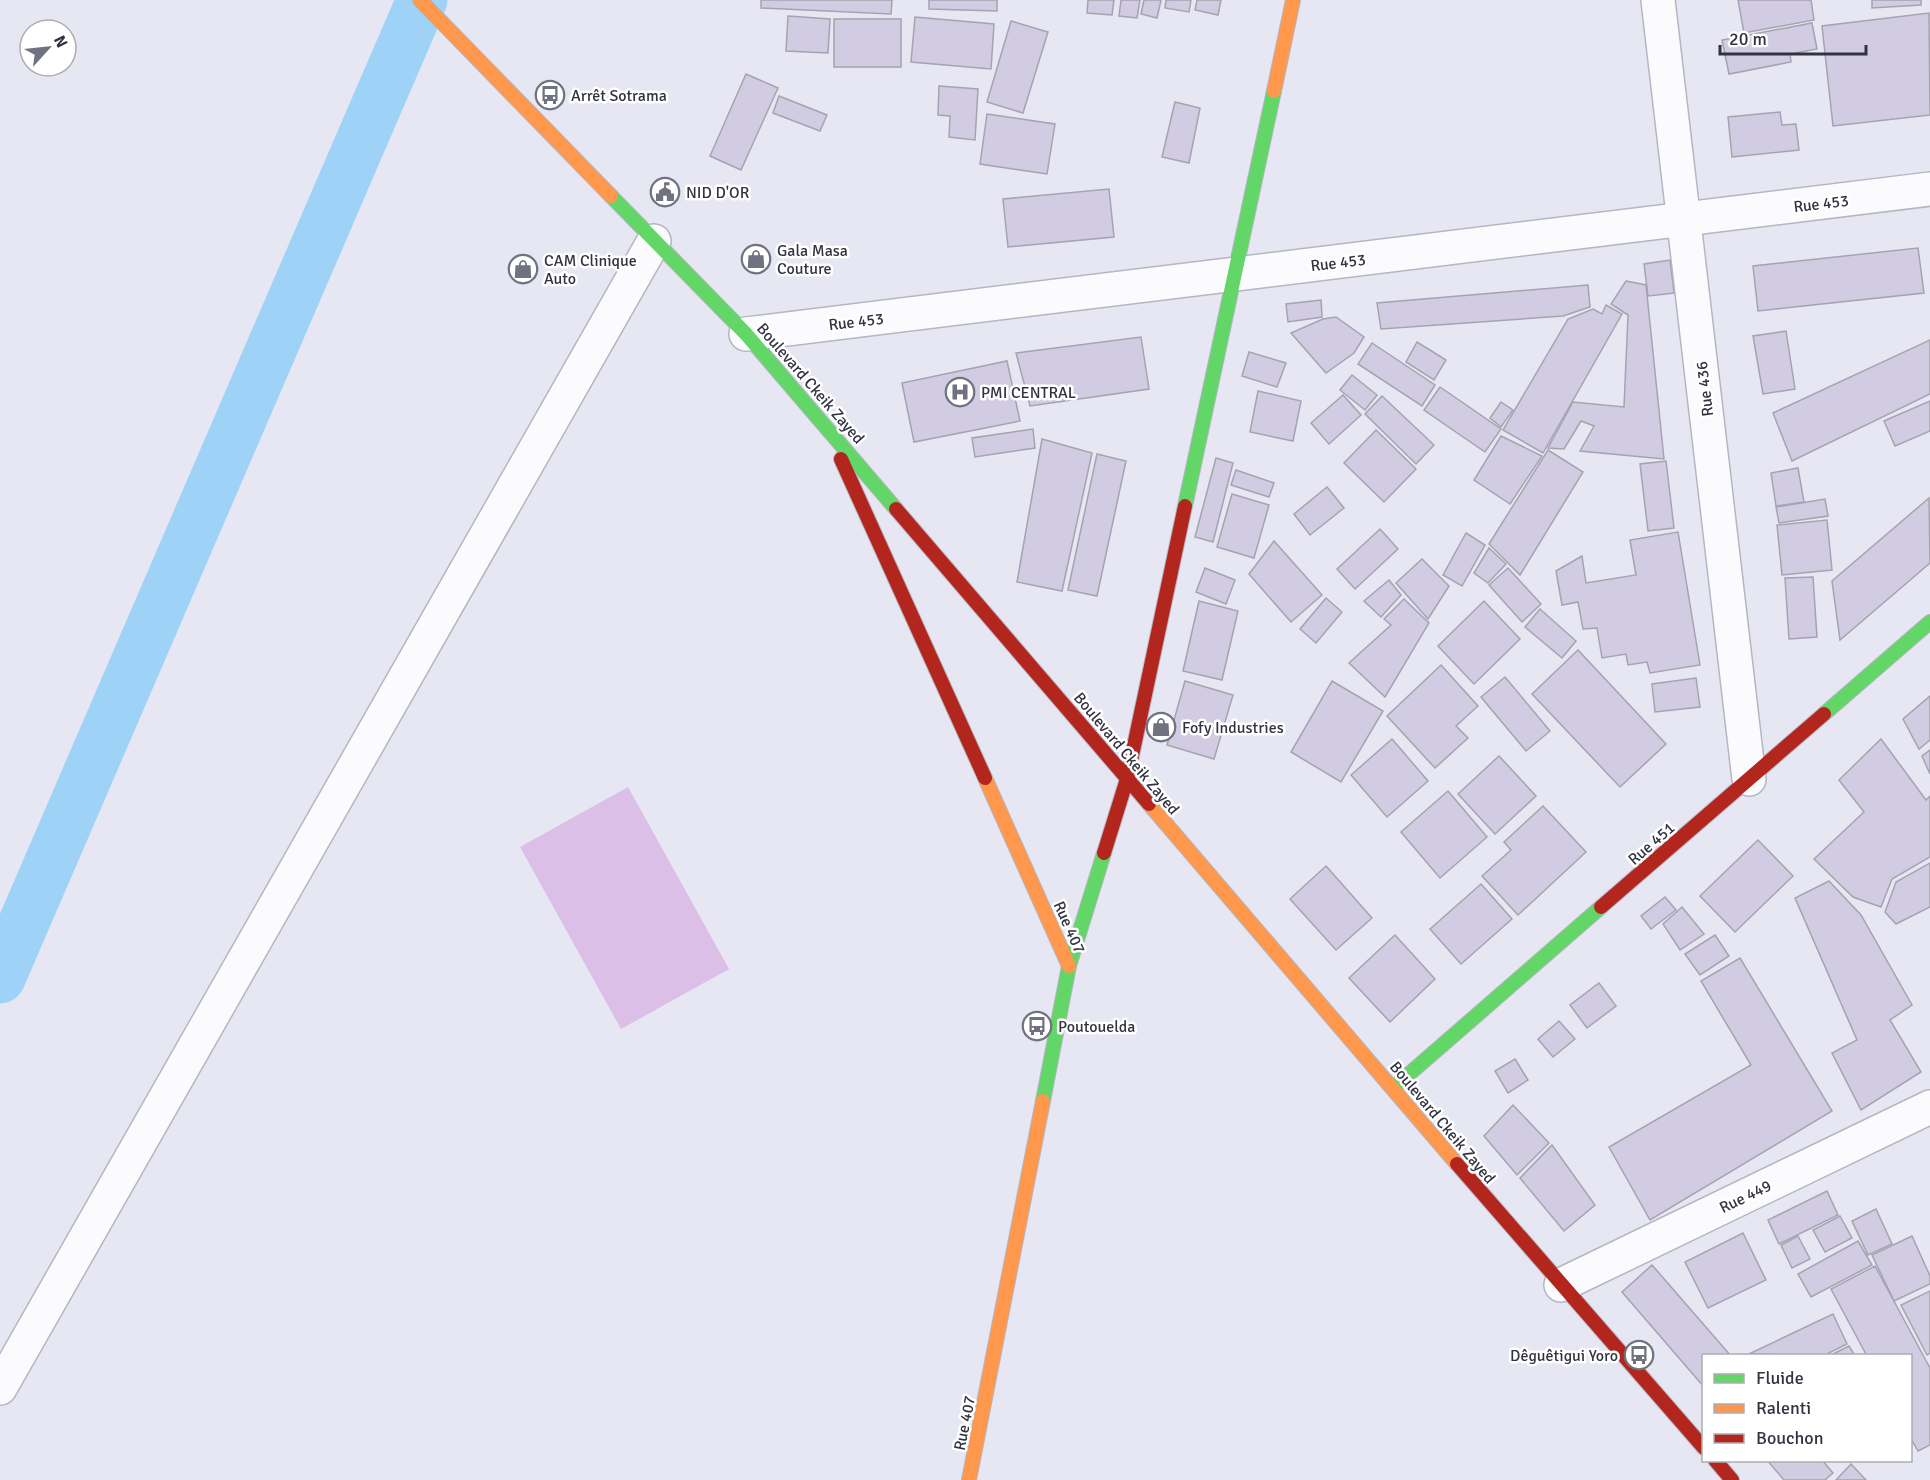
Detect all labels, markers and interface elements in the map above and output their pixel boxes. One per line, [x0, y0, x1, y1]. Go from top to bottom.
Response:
north arrow [18, 18, 78, 78]
scale bar [1720, 18, 1866, 56]
text: 20 m [1729, 28, 1767, 50]
text: N [49, 32, 72, 51]
bus stop icon: Arrêt Sotrama [534, 79, 566, 111]
place label: Arrêt Sotrama [571, 86, 667, 106]
public building icon: NID D'OR [649, 176, 681, 208]
place label: NID D'OR [686, 183, 750, 203]
street label: Rue 453 [1792, 191, 1850, 217]
place label: Gala Masa Couture [777, 241, 848, 279]
shop icon: Gala Masa Couture [740, 243, 772, 275]
street label: Rue 453 [1309, 250, 1367, 276]
place label: CAM Clinique Auto [544, 251, 637, 289]
shop icon: CAM Clinique Auto [507, 253, 539, 285]
street label: Rue 453 [827, 309, 885, 335]
street label: Boulevard Ckeik Zayed [752, 319, 868, 448]
street label: Rue 436 [1692, 360, 1718, 418]
hospital icon: PMI CENTRAL [944, 376, 976, 408]
place label: PMI CENTRAL [981, 383, 1076, 403]
street label: Boulevard Ckeik Zayed [1069, 688, 1183, 819]
shop icon: Fofy Industries [1145, 711, 1177, 743]
place label: Fofy Industries [1182, 718, 1284, 738]
street label: Rue 451 [1624, 818, 1679, 869]
street label: Rue 407 [1049, 898, 1089, 957]
bus stop icon: Poutouelda [1021, 1010, 1053, 1042]
place label: Poutouelda [1058, 1017, 1135, 1037]
street label: Boulevard Ckeik Zayed [1385, 1057, 1499, 1188]
street label: Rue 449 [1716, 1176, 1775, 1218]
bus stop icon: Dêguêtigui Yoro [1623, 1339, 1655, 1371]
place label: Dêguêtigui Yoro [1510, 1346, 1618, 1366]
legend [1702, 1354, 1912, 1462]
text: Fluide [1756, 1367, 1804, 1389]
street label: Rue 407 [950, 1394, 980, 1452]
text: Ralenti [1756, 1397, 1811, 1419]
text: Bouchon [1756, 1427, 1824, 1449]

